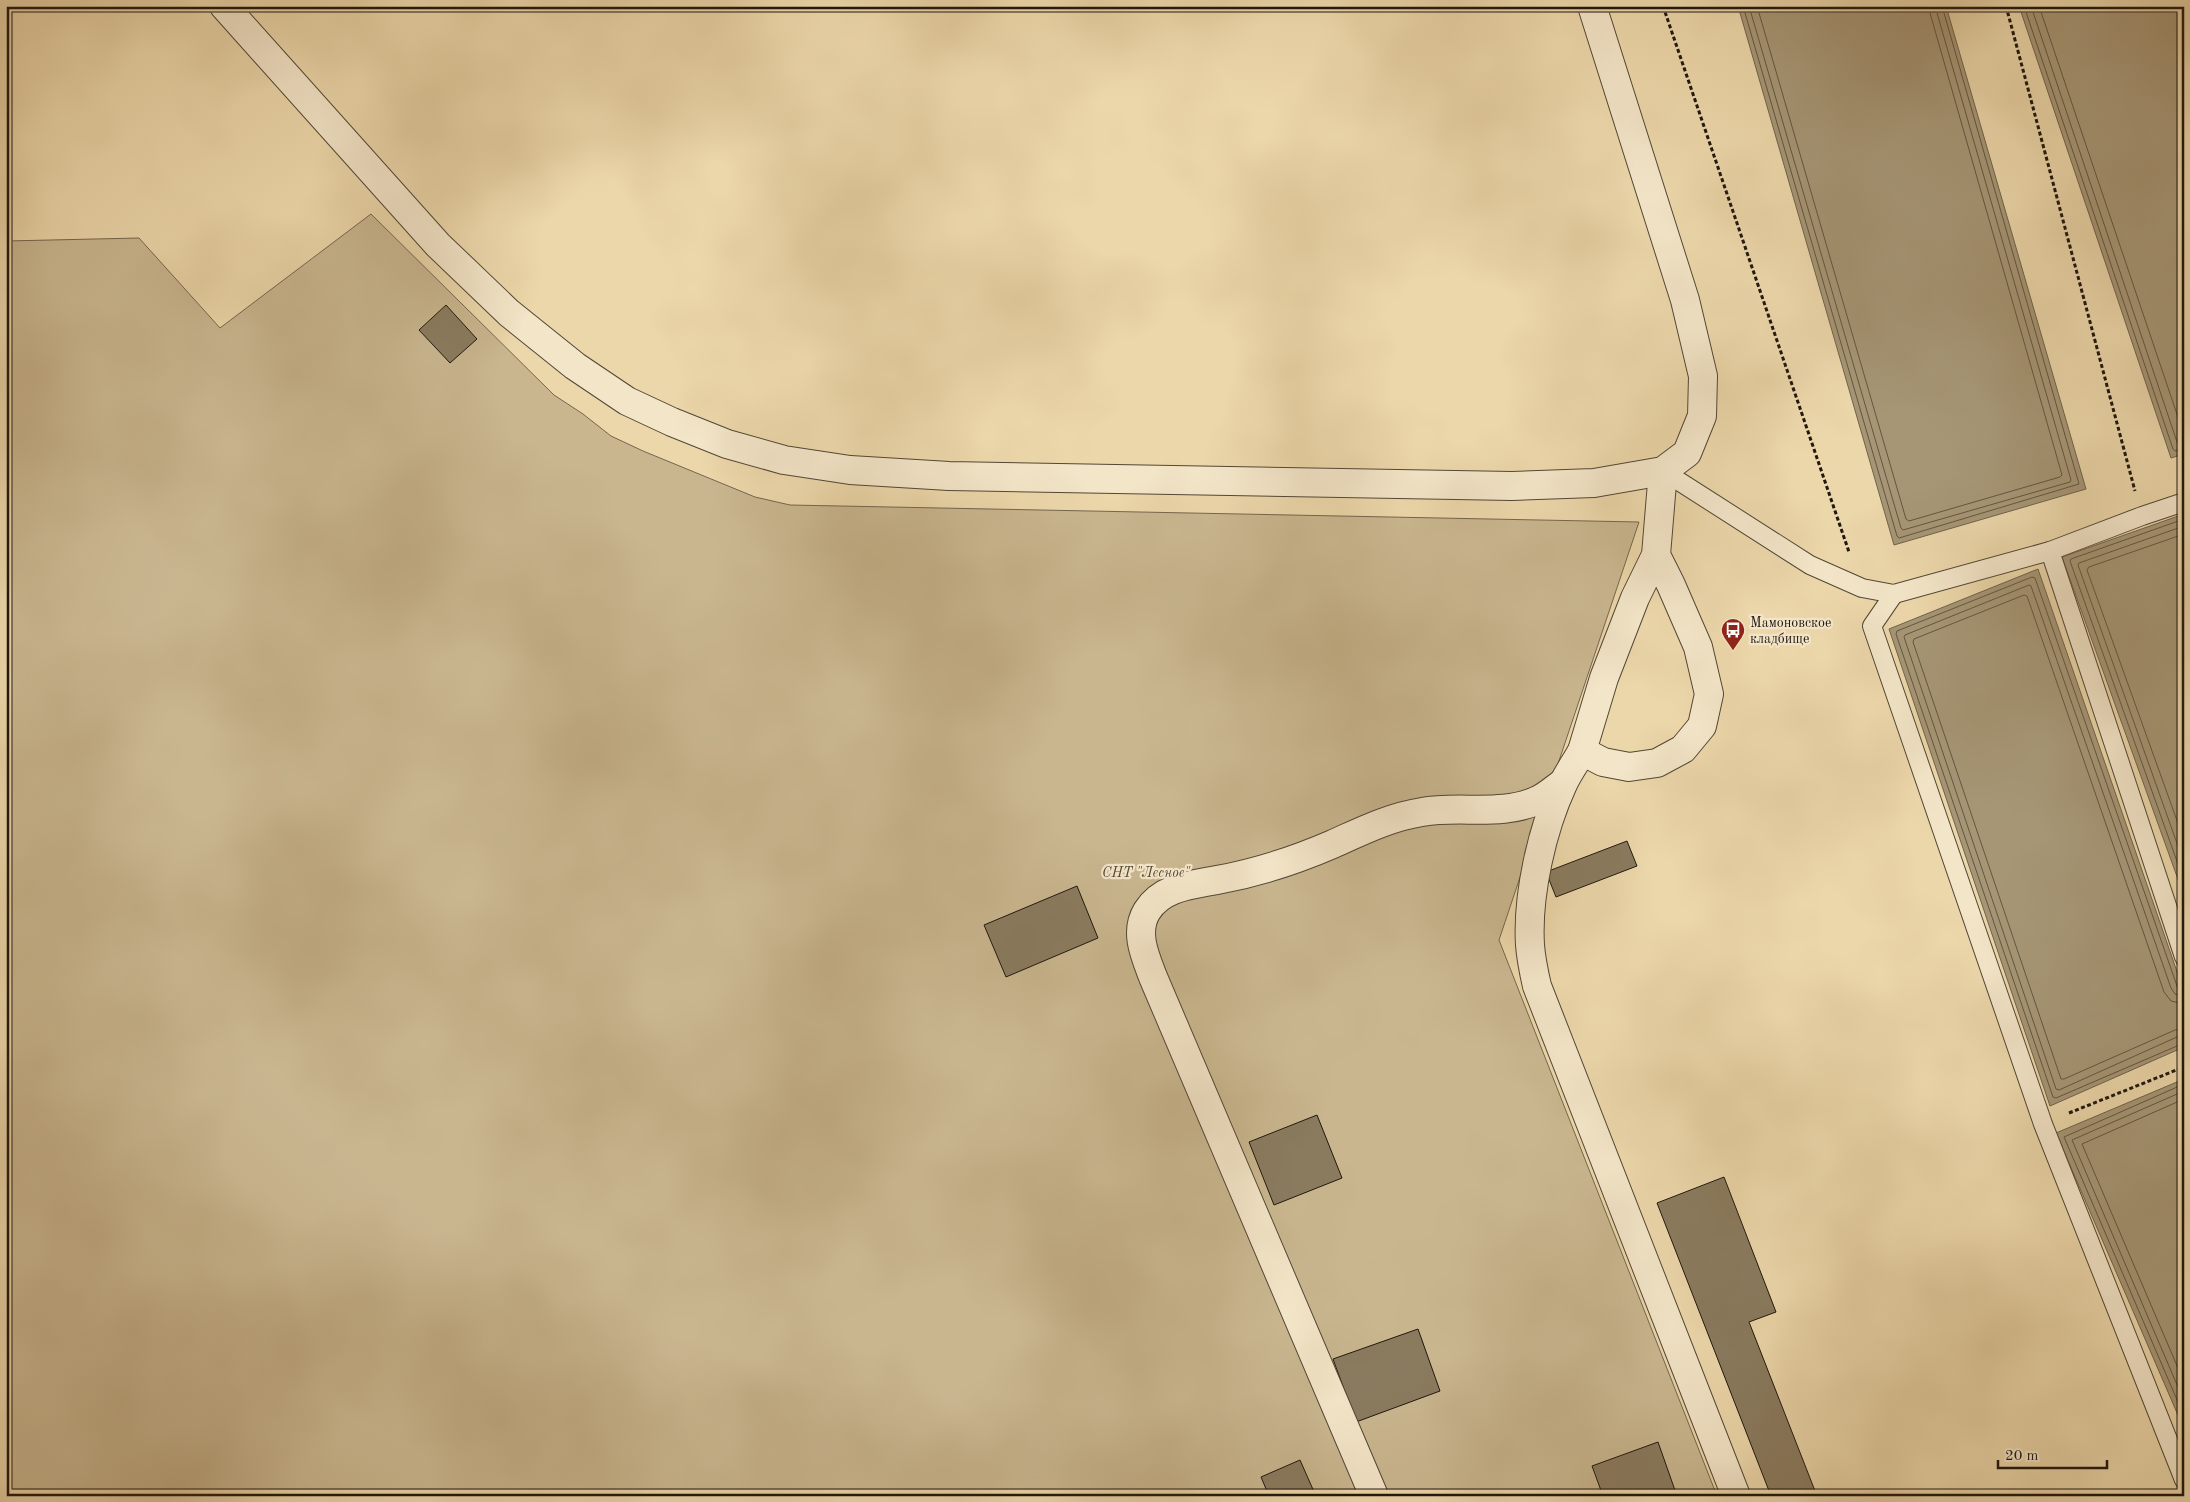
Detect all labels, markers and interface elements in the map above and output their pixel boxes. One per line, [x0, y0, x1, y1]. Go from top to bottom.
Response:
place label: Мамоновское кладбище [1750, 616, 1832, 646]
bus stop icon: Мамоновское кладбище [1720, 617, 1746, 651]
park label: СНТ "Лесное" [1102, 866, 1190, 880]
scale bar [1998, 1437, 2106, 1469]
text: 20 m [2005, 1449, 2039, 1464]

